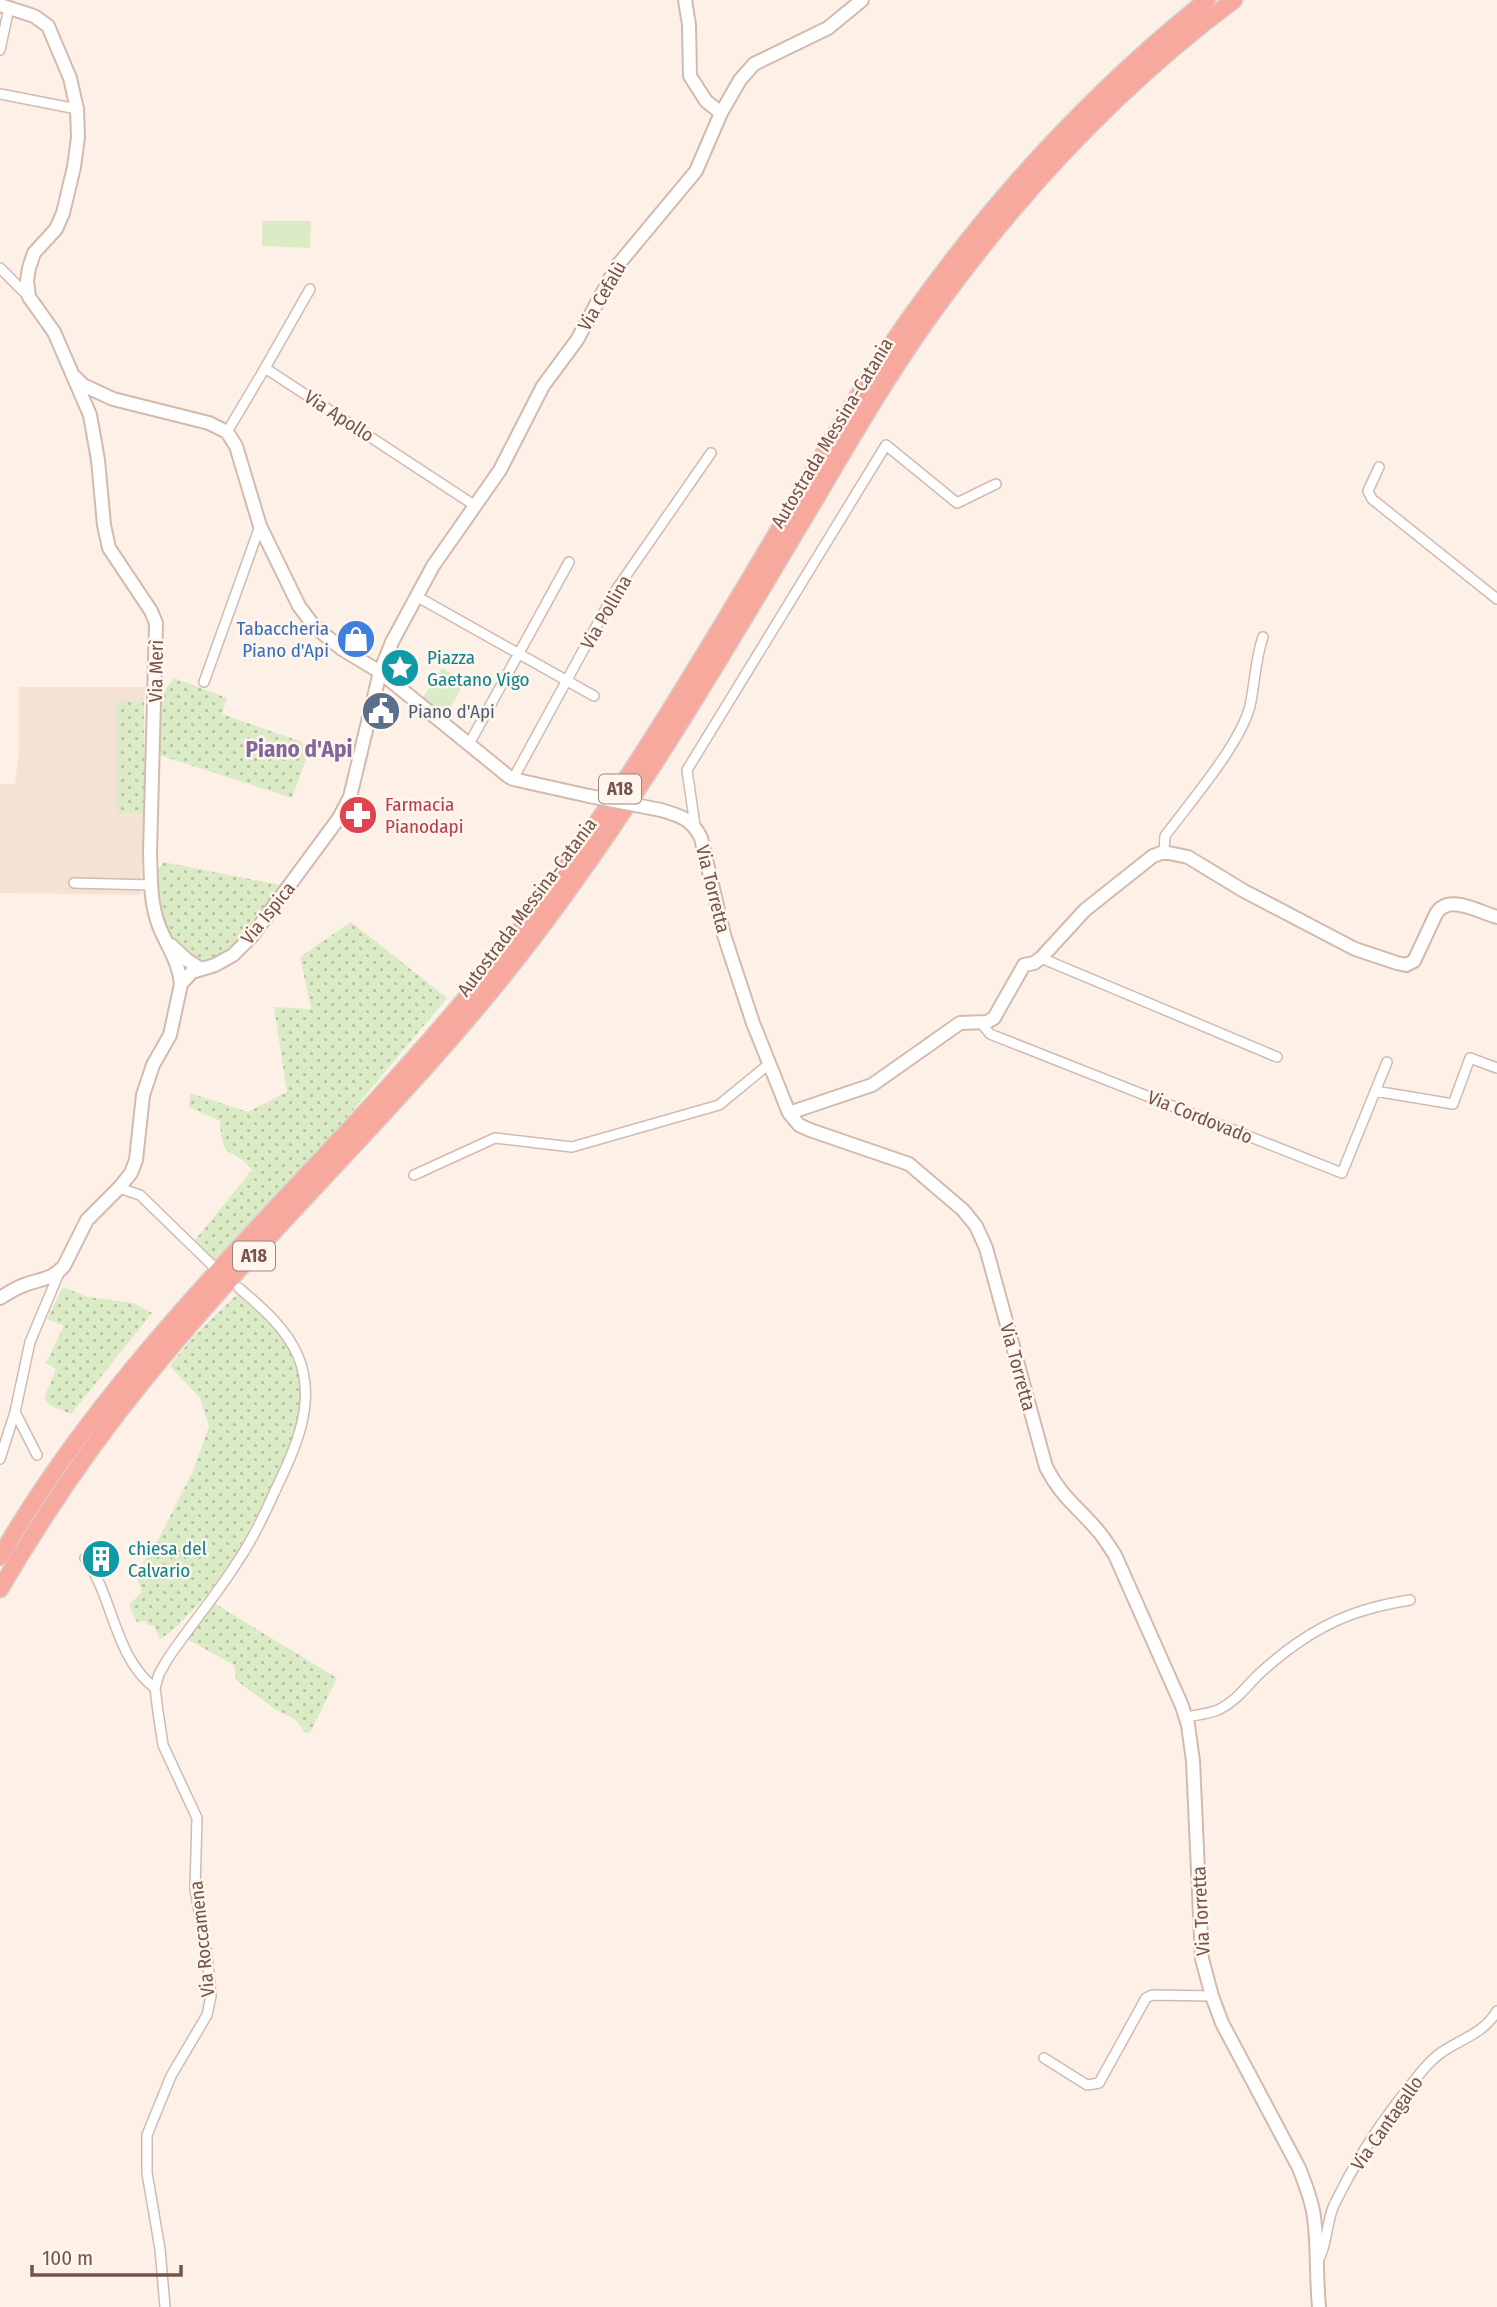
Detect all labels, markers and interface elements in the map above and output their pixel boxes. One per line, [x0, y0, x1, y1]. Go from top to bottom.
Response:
street label: Via Cefalù [573, 257, 631, 335]
street label: Autostrada Messina-Catania [766, 334, 898, 532]
street label: Via Apollo [300, 385, 378, 447]
street label: Via Pollina [576, 571, 636, 653]
place label: Tabaccheria Piano d'Api [237, 617, 329, 662]
shop icon: Tabaccheria Piano d'Api [335, 618, 377, 660]
street label: Via Merì [144, 639, 168, 702]
place label: Piazza Gaetano Vigo [427, 646, 530, 691]
place icon: Piazza Gaetano Vigo [379, 647, 421, 689]
public building icon: Piano d'Api [360, 690, 402, 732]
place label: Piano d'Api [408, 700, 495, 723]
district label: Piano d'Api [246, 735, 353, 763]
road number: A18 [599, 774, 641, 804]
place label: Farmacia Pianodapi [385, 793, 463, 838]
pharmacy icon: Farmacia Pianodapi [337, 794, 379, 836]
street label: Autostrada Messina-Catania [452, 813, 602, 1001]
street label: Via Torretta [691, 843, 735, 935]
street label: Via Ispica [236, 877, 300, 949]
street label: Via Cordovado [1144, 1085, 1256, 1149]
road number: A18 [233, 1241, 275, 1270]
street label: Via Torretta [995, 1321, 1041, 1413]
place label: chiesa del Calvario [128, 1537, 207, 1582]
building icon: chiesa del Calvario [80, 1538, 122, 1580]
street label: Via Torretta [1187, 1866, 1215, 1956]
street label: Via Roccamena [184, 1880, 220, 1998]
street label: Via Cantagallo [1346, 2071, 1428, 2175]
scale bar [32, 2234, 180, 2278]
text: 100 m [42, 2245, 93, 2271]

